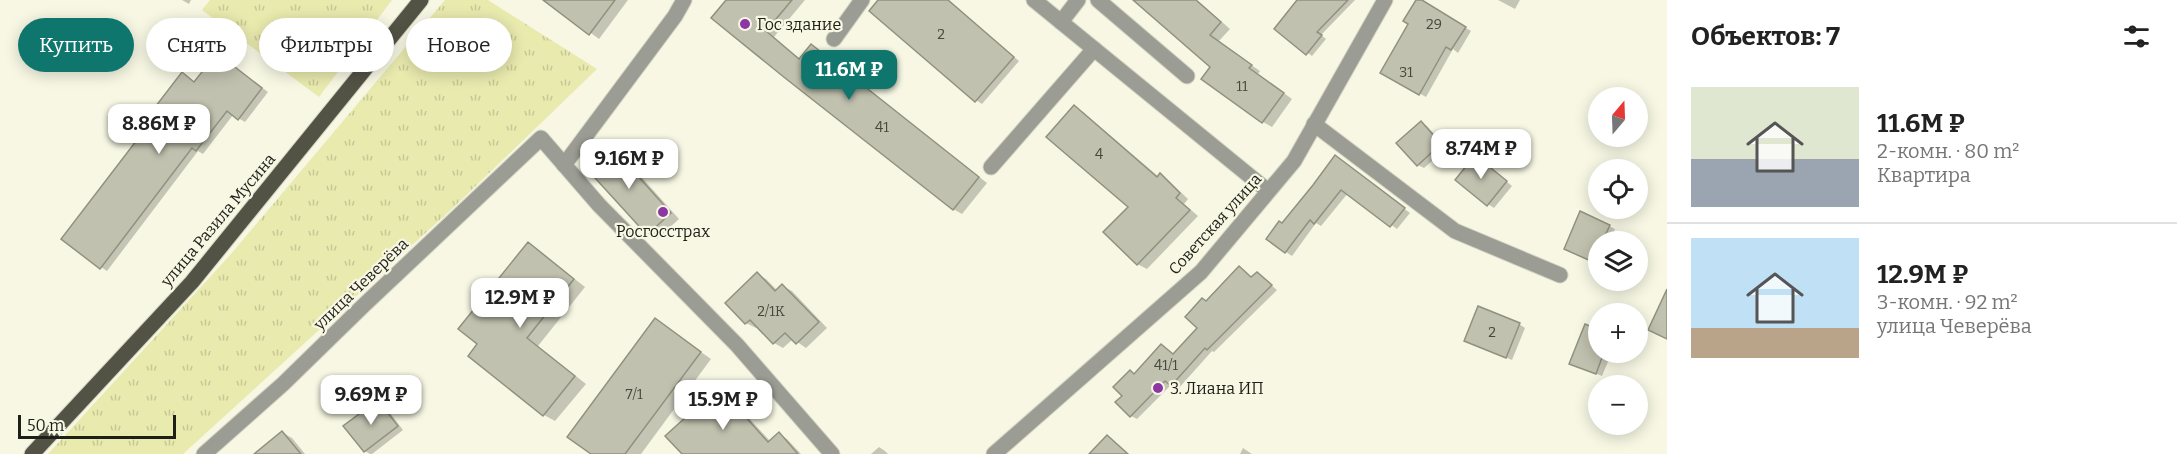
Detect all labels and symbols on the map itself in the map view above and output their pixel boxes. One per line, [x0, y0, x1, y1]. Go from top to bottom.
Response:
place label: Гос здание [757, 15, 841, 34]
house number: 29 [1426, 16, 1442, 33]
marker: Гос здание [738, 17, 752, 31]
house number: 2 [937, 26, 945, 43]
pin: 11.6M ₽ [794, 50, 904, 101]
house number: 31 [1399, 64, 1413, 81]
house number: 11 [1236, 78, 1248, 95]
north arrow [1588, 87, 1648, 147]
pin: 8.86M ₽ [104, 104, 214, 155]
house number: 41 [875, 119, 889, 136]
pin: 8.74M ₽ [1426, 129, 1536, 180]
pin: 9.16M ₽ [574, 139, 684, 190]
house number: 4 [1095, 146, 1103, 163]
street label: улица Разила Мусина [156, 149, 279, 291]
street label: Советская улица [1165, 169, 1266, 279]
marker: Росгосстрах [656, 205, 670, 219]
place label: Росгосстрах [616, 222, 710, 241]
street label: улица Чеверёва [309, 234, 412, 335]
pin: 12.9M ₽ [465, 278, 575, 329]
house number: 2/1К [757, 303, 785, 320]
house number: 2 [1488, 324, 1496, 341]
house number: 41/1 [1154, 357, 1178, 374]
pin: 9.69M ₽ [316, 375, 426, 426]
place label: 3. Лиана ИП [1170, 379, 1264, 398]
pin: 15.9M ₽ [668, 380, 778, 431]
marker: 3. Лиана ИП [1151, 381, 1165, 395]
house number: 7/1 [625, 386, 643, 403]
scale bar [18, 412, 176, 440]

